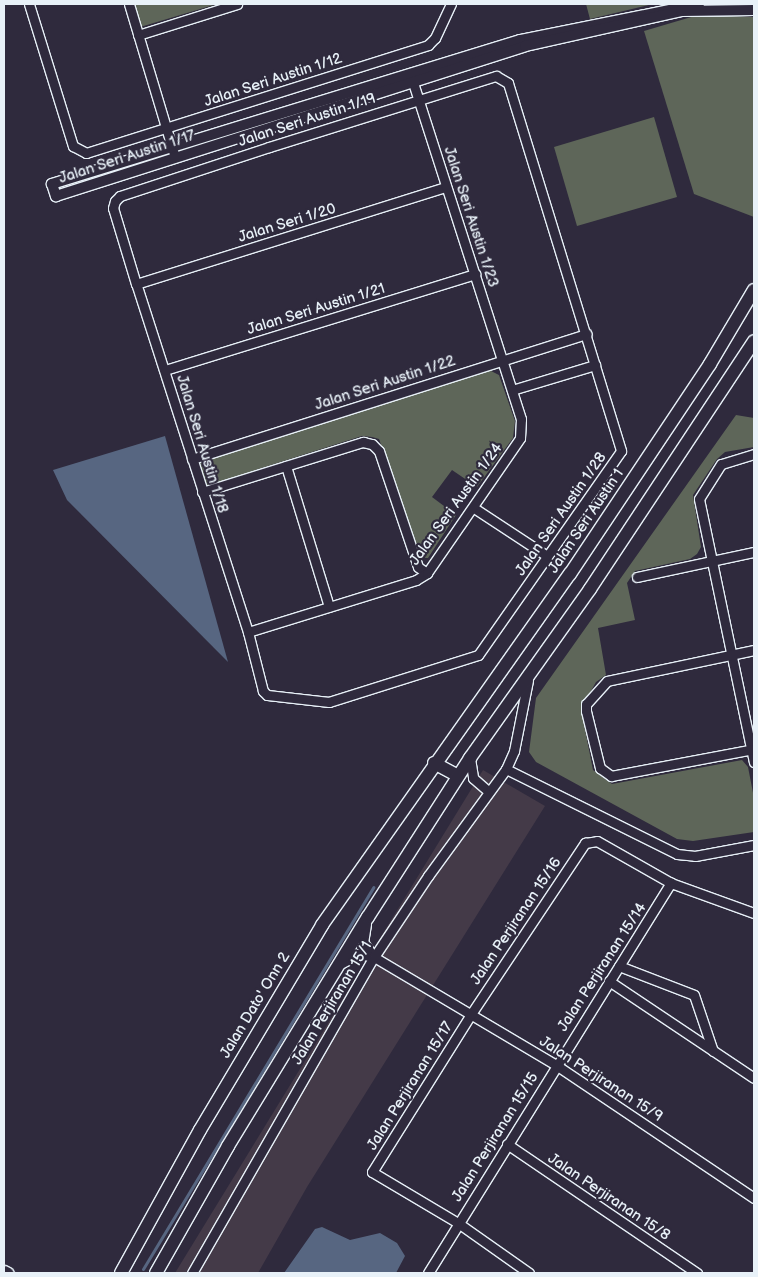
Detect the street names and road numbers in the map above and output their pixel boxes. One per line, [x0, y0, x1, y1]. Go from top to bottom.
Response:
street label: Jalan Seri Austin 1/12 [202, 49, 344, 111]
street label: Jalan Seri Austin 1/19 [236, 89, 378, 151]
street label: Jalan Seri Austin 1/17 [57, 126, 197, 188]
street label: Jalan Seri Austin 1/23 [440, 144, 502, 290]
street label: Jalan Seri 1/20 [236, 200, 338, 246]
street label: Jalan Seri Austin 1/21 [245, 279, 387, 339]
street label: Jalan Seri Austin 1/22 [312, 352, 458, 414]
street label: Jalan Seri Austin 1/18 [172, 373, 232, 515]
street label: Jalan Seri Austin 1/24 [406, 439, 506, 569]
street label: Jalan Seri Austin 1/28 [512, 449, 610, 579]
street label: Jalan Seri Austin 1 [544, 465, 628, 577]
street label: Jalan Perjiranan 15/16 [467, 854, 565, 988]
street label: Jalan Perjiranan 15/14 [554, 899, 650, 1035]
street label: Jalan Perjiranan 15/1 [288, 938, 376, 1068]
street label: Jalan Dato' Onn 2 [216, 949, 294, 1061]
street label: Jalan Perjiranan 15/17 [363, 1019, 457, 1153]
street label: Jalan Perjiranan 15/9 [536, 1032, 666, 1126]
street label: Jalan Perjiranan 15/15 [448, 1069, 542, 1205]
street label: Jalan Perjiranan 15/8 [544, 1149, 674, 1245]

